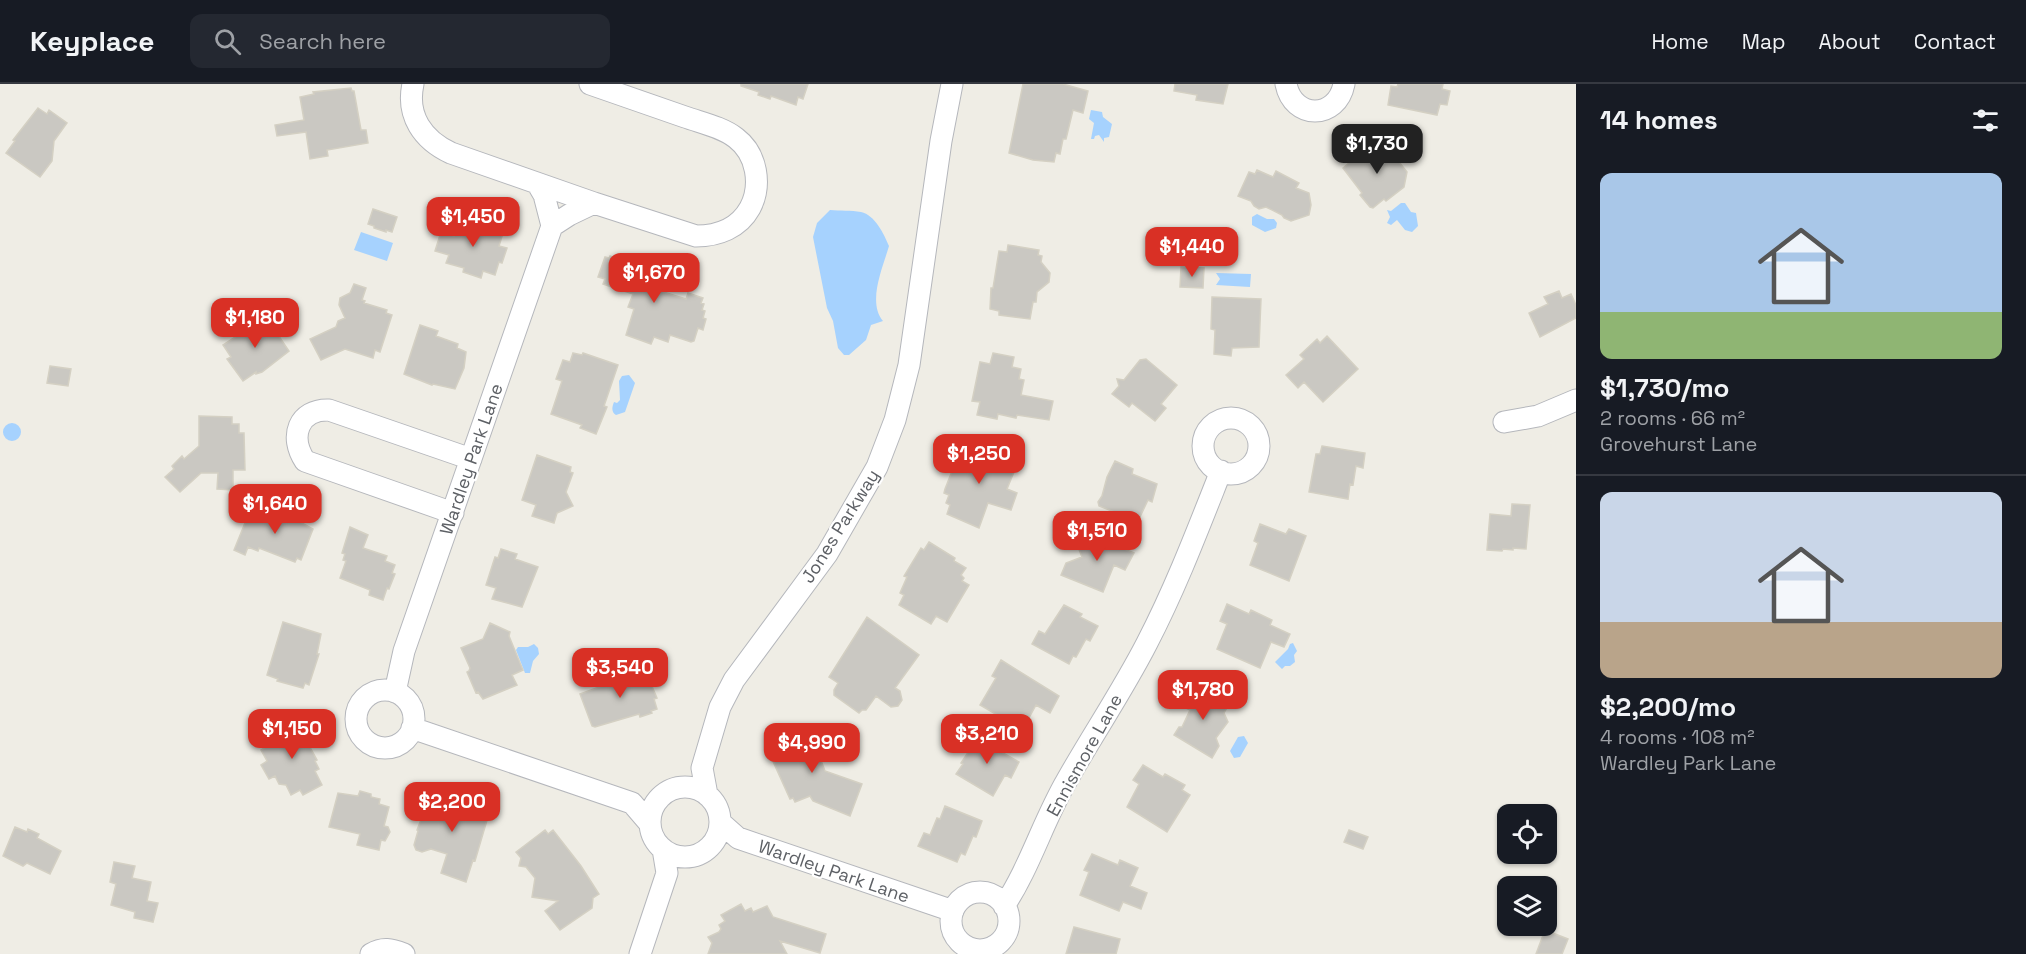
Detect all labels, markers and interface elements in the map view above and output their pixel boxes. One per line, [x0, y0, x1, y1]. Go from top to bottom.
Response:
search box [190, 14, 610, 68]
text: Keyplace [30, 23, 154, 59]
icon: search [211, 25, 244, 58]
text: Search here [259, 27, 386, 55]
text: Home [1651, 28, 1709, 55]
text: Map [1742, 28, 1786, 55]
text: About [1819, 28, 1881, 55]
text: Contact [1914, 28, 1996, 55]
text: 14 homes [1600, 103, 1718, 137]
icon: filters [1969, 104, 2002, 137]
pin: $1,730 [1328, 124, 1426, 175]
text: $1,730 [1346, 130, 1408, 156]
pin: $1,450 [424, 197, 522, 248]
text: $1,450 [441, 203, 505, 229]
icon: home [1747, 212, 1855, 320]
pin: $1,440 [1143, 227, 1241, 278]
text: $1,440 [1159, 233, 1225, 259]
pin: $1,670 [605, 253, 703, 304]
text: $1,670 [623, 259, 685, 285]
pin: $1,180 [206, 298, 304, 349]
text: $1,180 [225, 304, 285, 330]
text: $1,730/mo [1600, 371, 1730, 405]
street label: Wardley Park Lane [434, 380, 508, 538]
text: 2 rooms · 66 m² [1600, 405, 1745, 431]
text: Grovehurst Lane [1600, 431, 1757, 457]
pin: $1,250 [930, 434, 1028, 485]
text: $1,250 [947, 440, 1011, 466]
street label: Jones Parkway [796, 465, 884, 587]
pin: $1,640 [226, 484, 324, 535]
text: $1,640 [243, 490, 307, 516]
pin: $1,510 [1048, 511, 1146, 562]
text: $1,510 [1067, 517, 1127, 543]
icon: home [1747, 531, 1855, 639]
pin: $3,540 [571, 648, 669, 699]
text: $3,540 [586, 654, 654, 680]
pin: $1,780 [1154, 670, 1252, 721]
text: $1,780 [1172, 676, 1234, 702]
street label: Ennismore Lane [1041, 690, 1127, 820]
text: $2,200/mo [1600, 690, 1736, 724]
pin: $1,150 [243, 709, 341, 760]
pin: $3,210 [938, 714, 1036, 765]
text: $1,150 [262, 715, 322, 741]
text: $3,210 [955, 720, 1019, 746]
pin: $4,990 [763, 723, 861, 774]
text: 4 rooms · 108 m² [1600, 724, 1755, 750]
text: $4,990 [778, 729, 846, 755]
text: Wardley Park Lane [1600, 750, 1776, 776]
pin: $2,200 [403, 782, 501, 833]
text: $2,200 [418, 788, 486, 814]
map controls [1497, 804, 1557, 936]
button: locate [1497, 804, 1557, 864]
street label: Wardley Park Lane [755, 834, 913, 908]
button: layers [1497, 876, 1557, 936]

